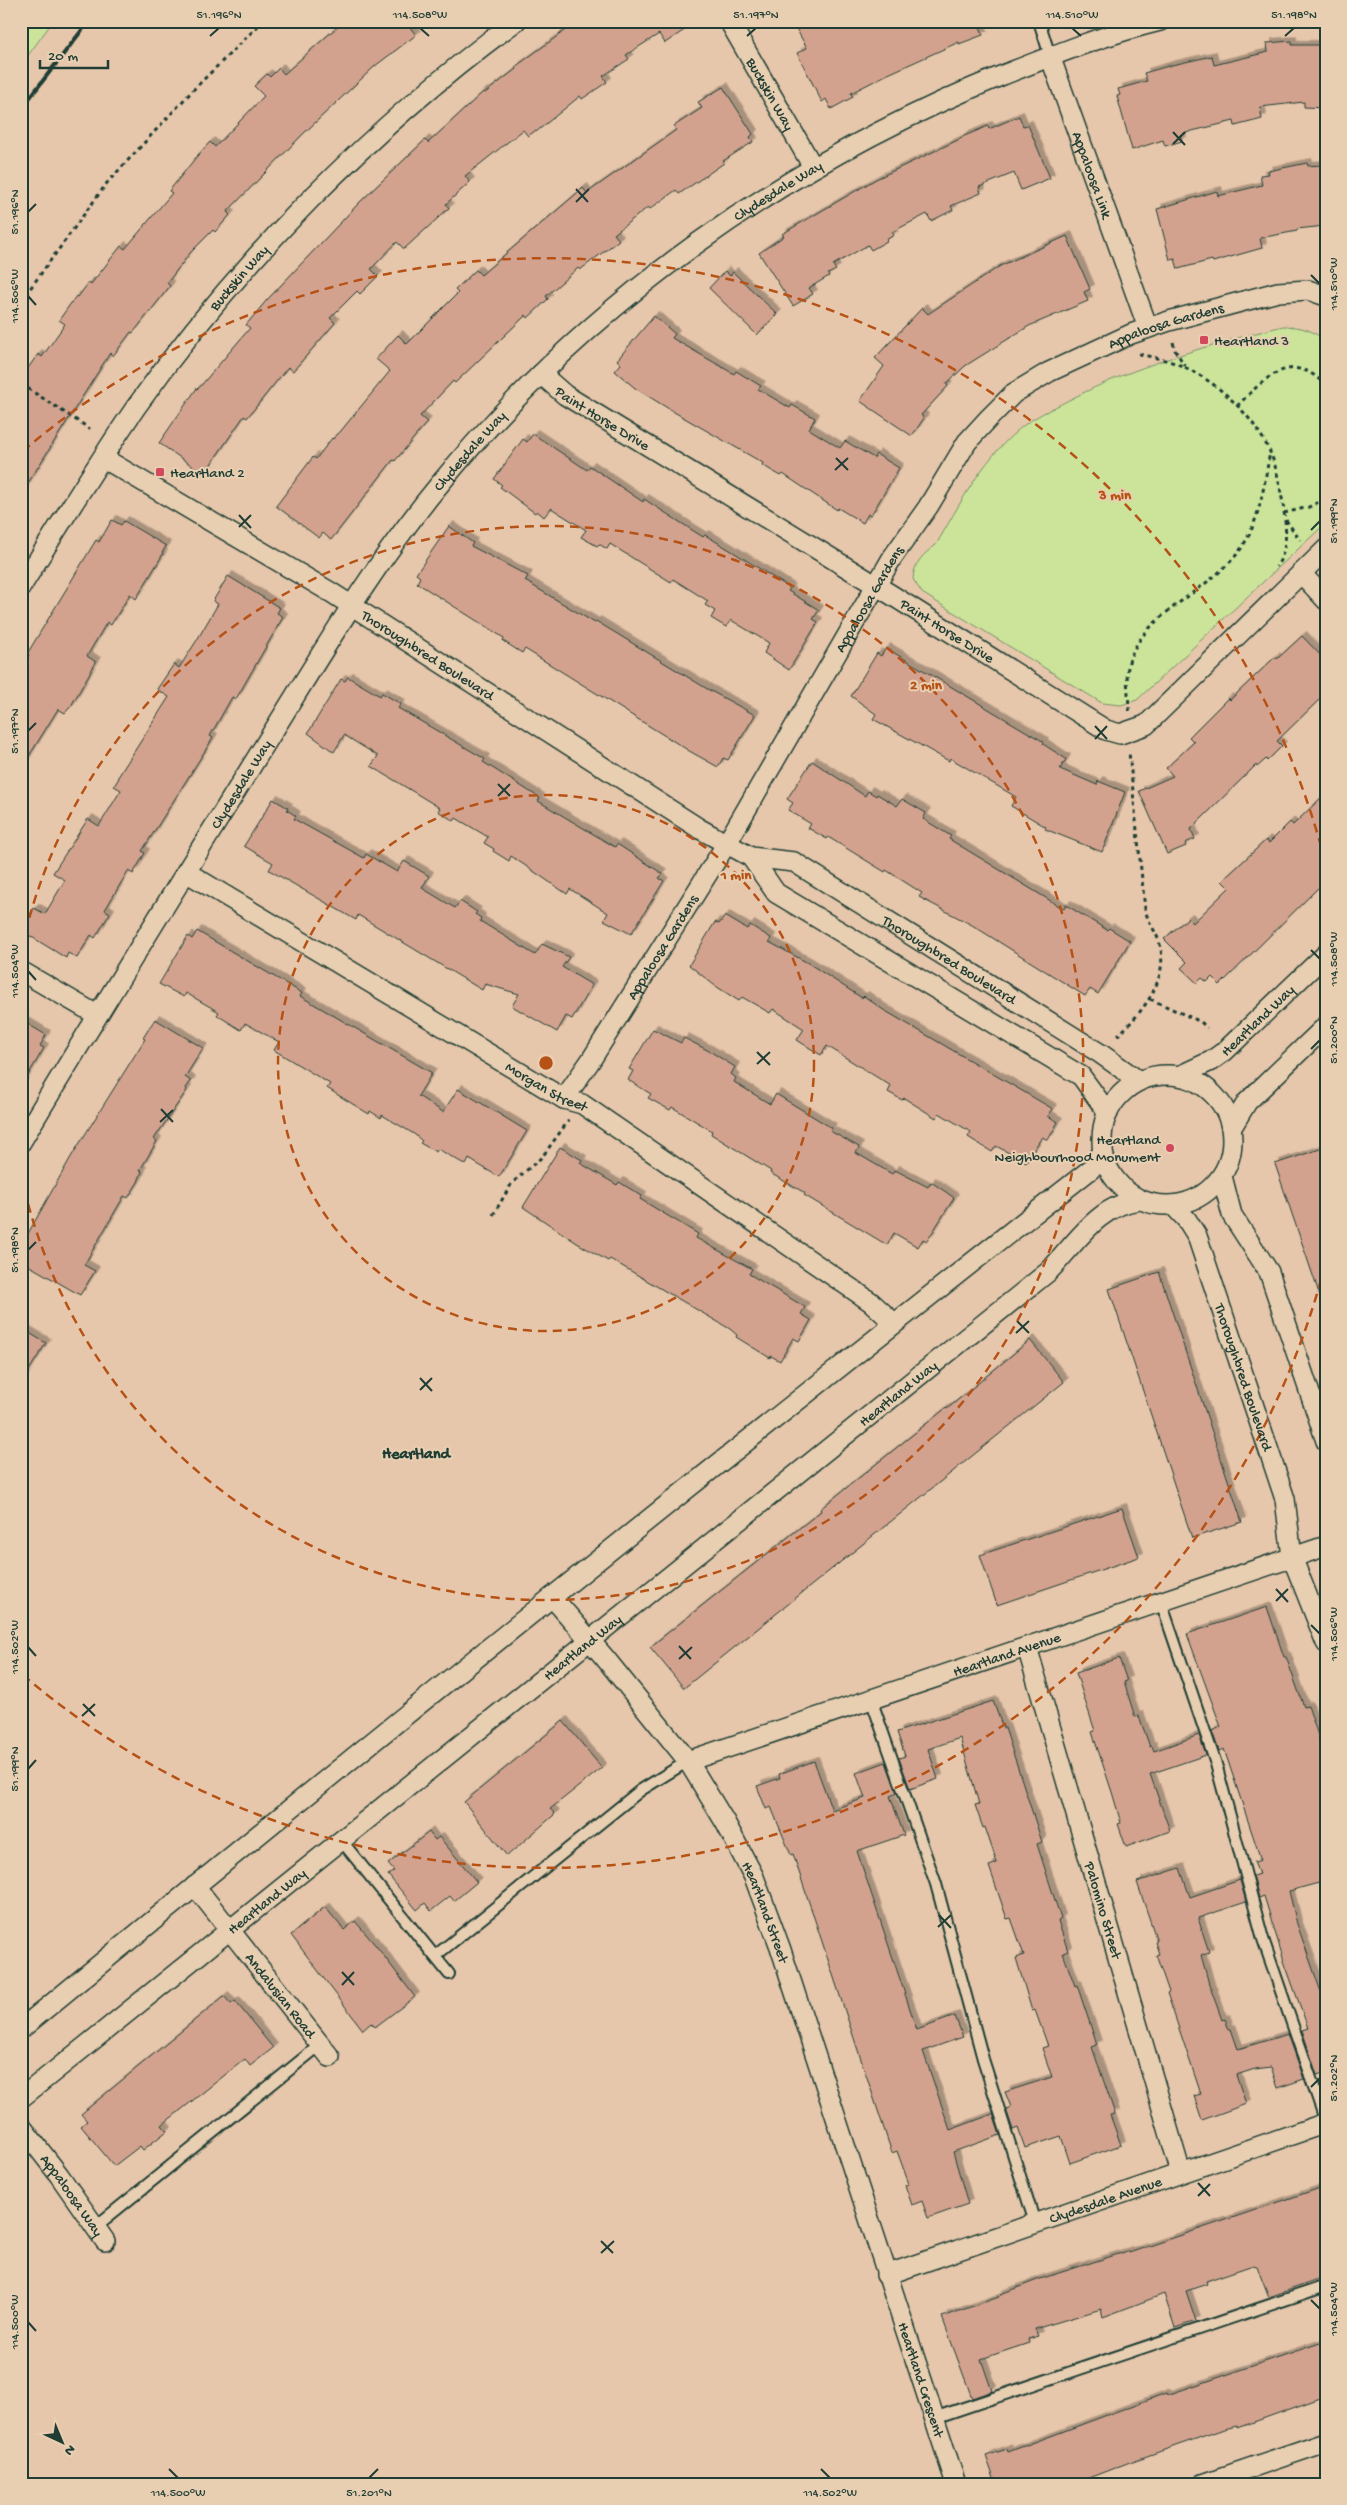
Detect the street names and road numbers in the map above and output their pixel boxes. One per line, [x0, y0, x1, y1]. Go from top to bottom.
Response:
street label: Buckskin Way [741, 54, 798, 135]
street label: Appaloosa Link [1067, 129, 1115, 222]
street label: Clydesdale Way [731, 157, 827, 226]
street label: Buckskin Way [206, 242, 274, 316]
street label: Appaloosa Gardens [1106, 300, 1226, 354]
street label: Paint Horse Drive [550, 383, 653, 456]
street label: Clydesdale Way [431, 407, 511, 496]
street label: Appaloosa Gardens [832, 543, 909, 656]
street label: Paint Horse Drive [895, 595, 997, 668]
street label: Thoroughbred Boulevard [356, 607, 498, 706]
street label: Clydesdale Way [208, 737, 277, 833]
street label: Appaloosa Gardens [624, 892, 704, 1004]
street label: Thoroughbred Boulevard [877, 912, 1020, 1010]
street label: Heartland Way [1218, 981, 1300, 1061]
street label: Morgan Street [501, 1059, 592, 1118]
street label: Thoroughbred Boulevard [1209, 1301, 1276, 1455]
street label: Heartland Way [856, 1357, 942, 1431]
street label: Heartland Way [540, 1611, 627, 1685]
street label: Heartland Avenue [951, 1629, 1063, 1682]
street label: Heartland Street [736, 1859, 792, 1967]
street label: Palomino Street [1079, 1859, 1125, 1963]
street label: Heartland Way [225, 1865, 311, 1939]
street label: Andalusian Road [240, 1950, 320, 2044]
street label: Appaloosa Way [35, 2151, 106, 2241]
street label: Clydesdale Avenue [1047, 2173, 1165, 2229]
street label: Heartland Crescent [893, 2320, 948, 2442]

